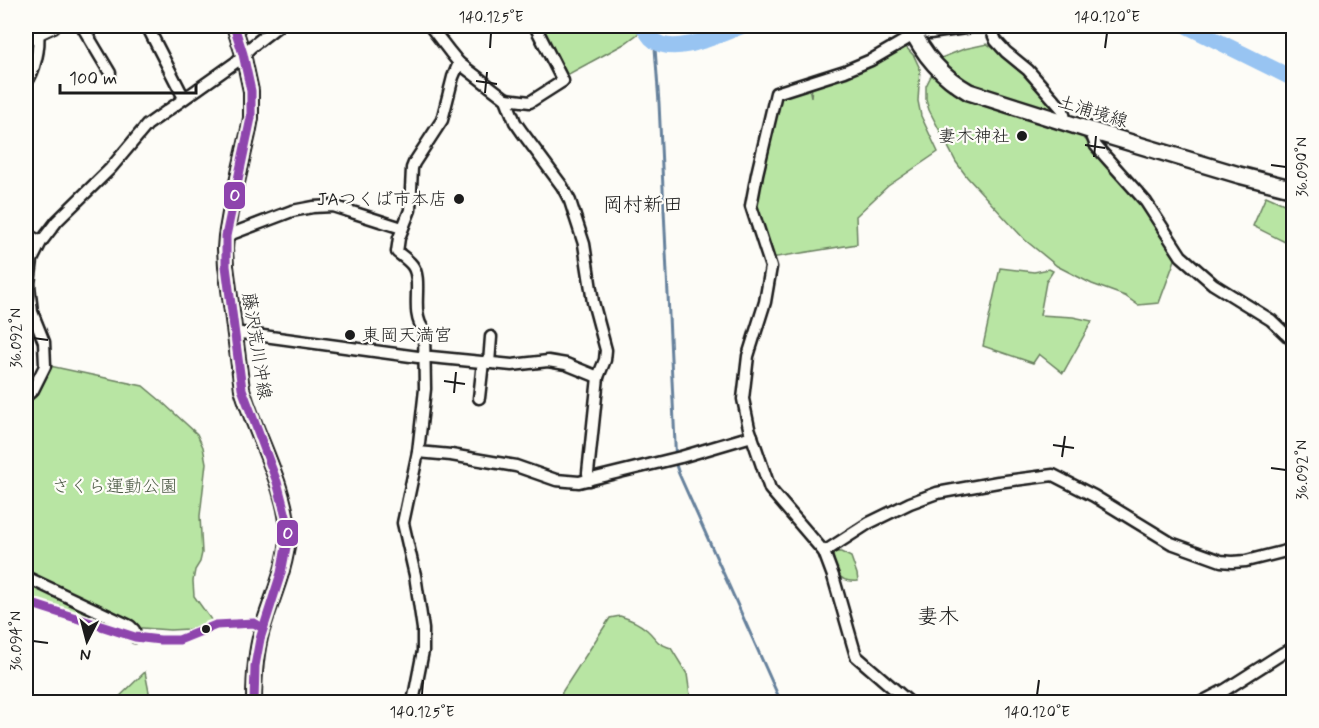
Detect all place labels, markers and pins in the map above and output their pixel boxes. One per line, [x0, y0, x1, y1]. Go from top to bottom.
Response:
place label: 妻木神社 [938, 125, 1010, 149]
marker: 妻木神社 [1015, 129, 1029, 143]
place label: JAつくば市本店 [317, 188, 447, 212]
marker: JAつくば市本店 [452, 192, 466, 206]
place label: 東岡天満宮 [362, 324, 452, 348]
marker: 東岡天満宮 [343, 328, 357, 342]
unlabelled marker [200, 623, 212, 635]

